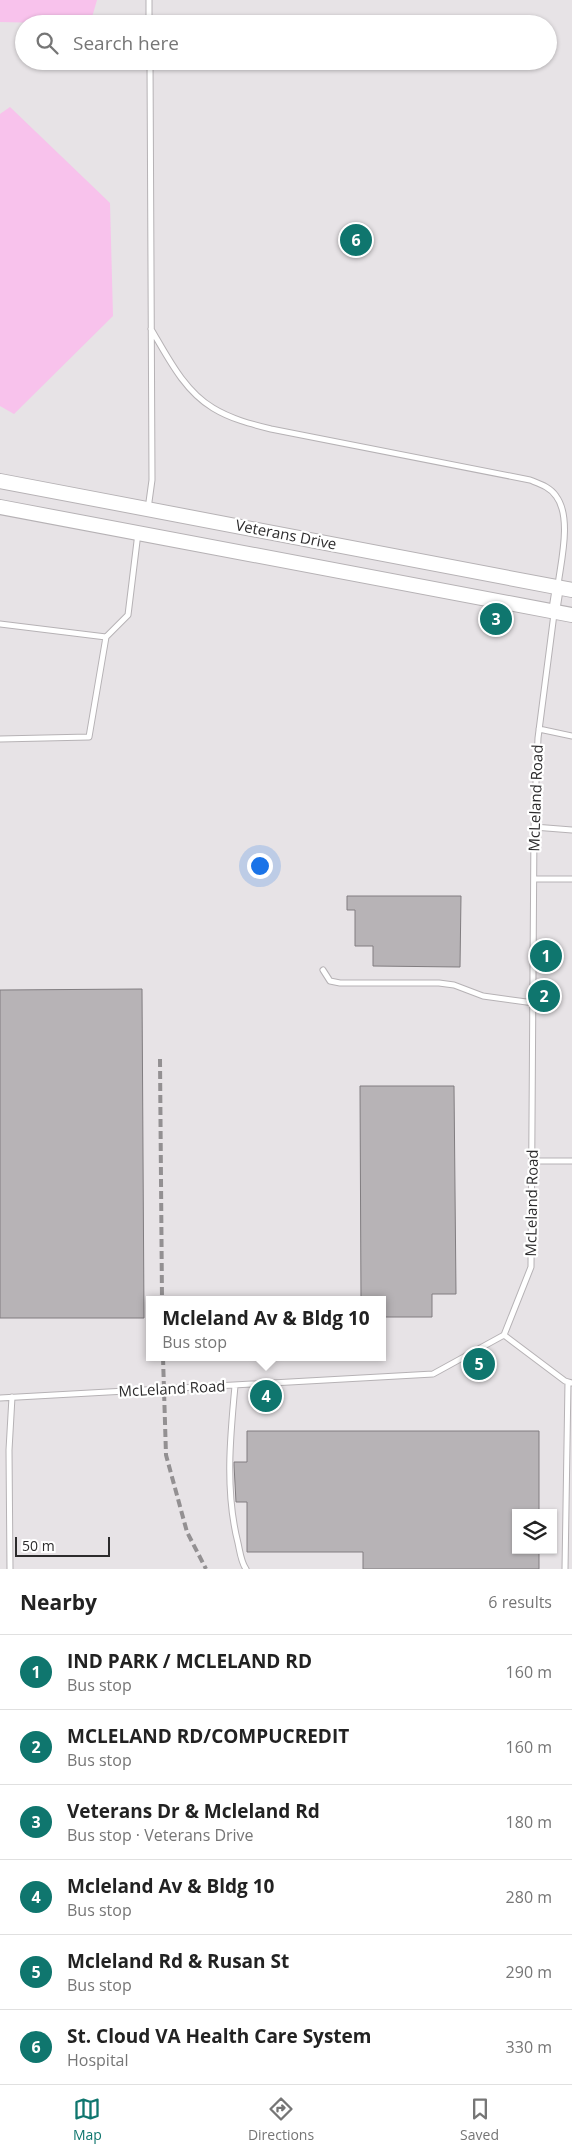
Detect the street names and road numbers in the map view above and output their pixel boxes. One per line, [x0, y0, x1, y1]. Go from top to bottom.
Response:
street label: Veterans Drive [234, 514, 338, 554]
street label: McLeland Road [523, 744, 547, 852]
street label: McLeland Road [520, 1149, 542, 1257]
street label: McLeland Road [118, 1375, 226, 1401]

